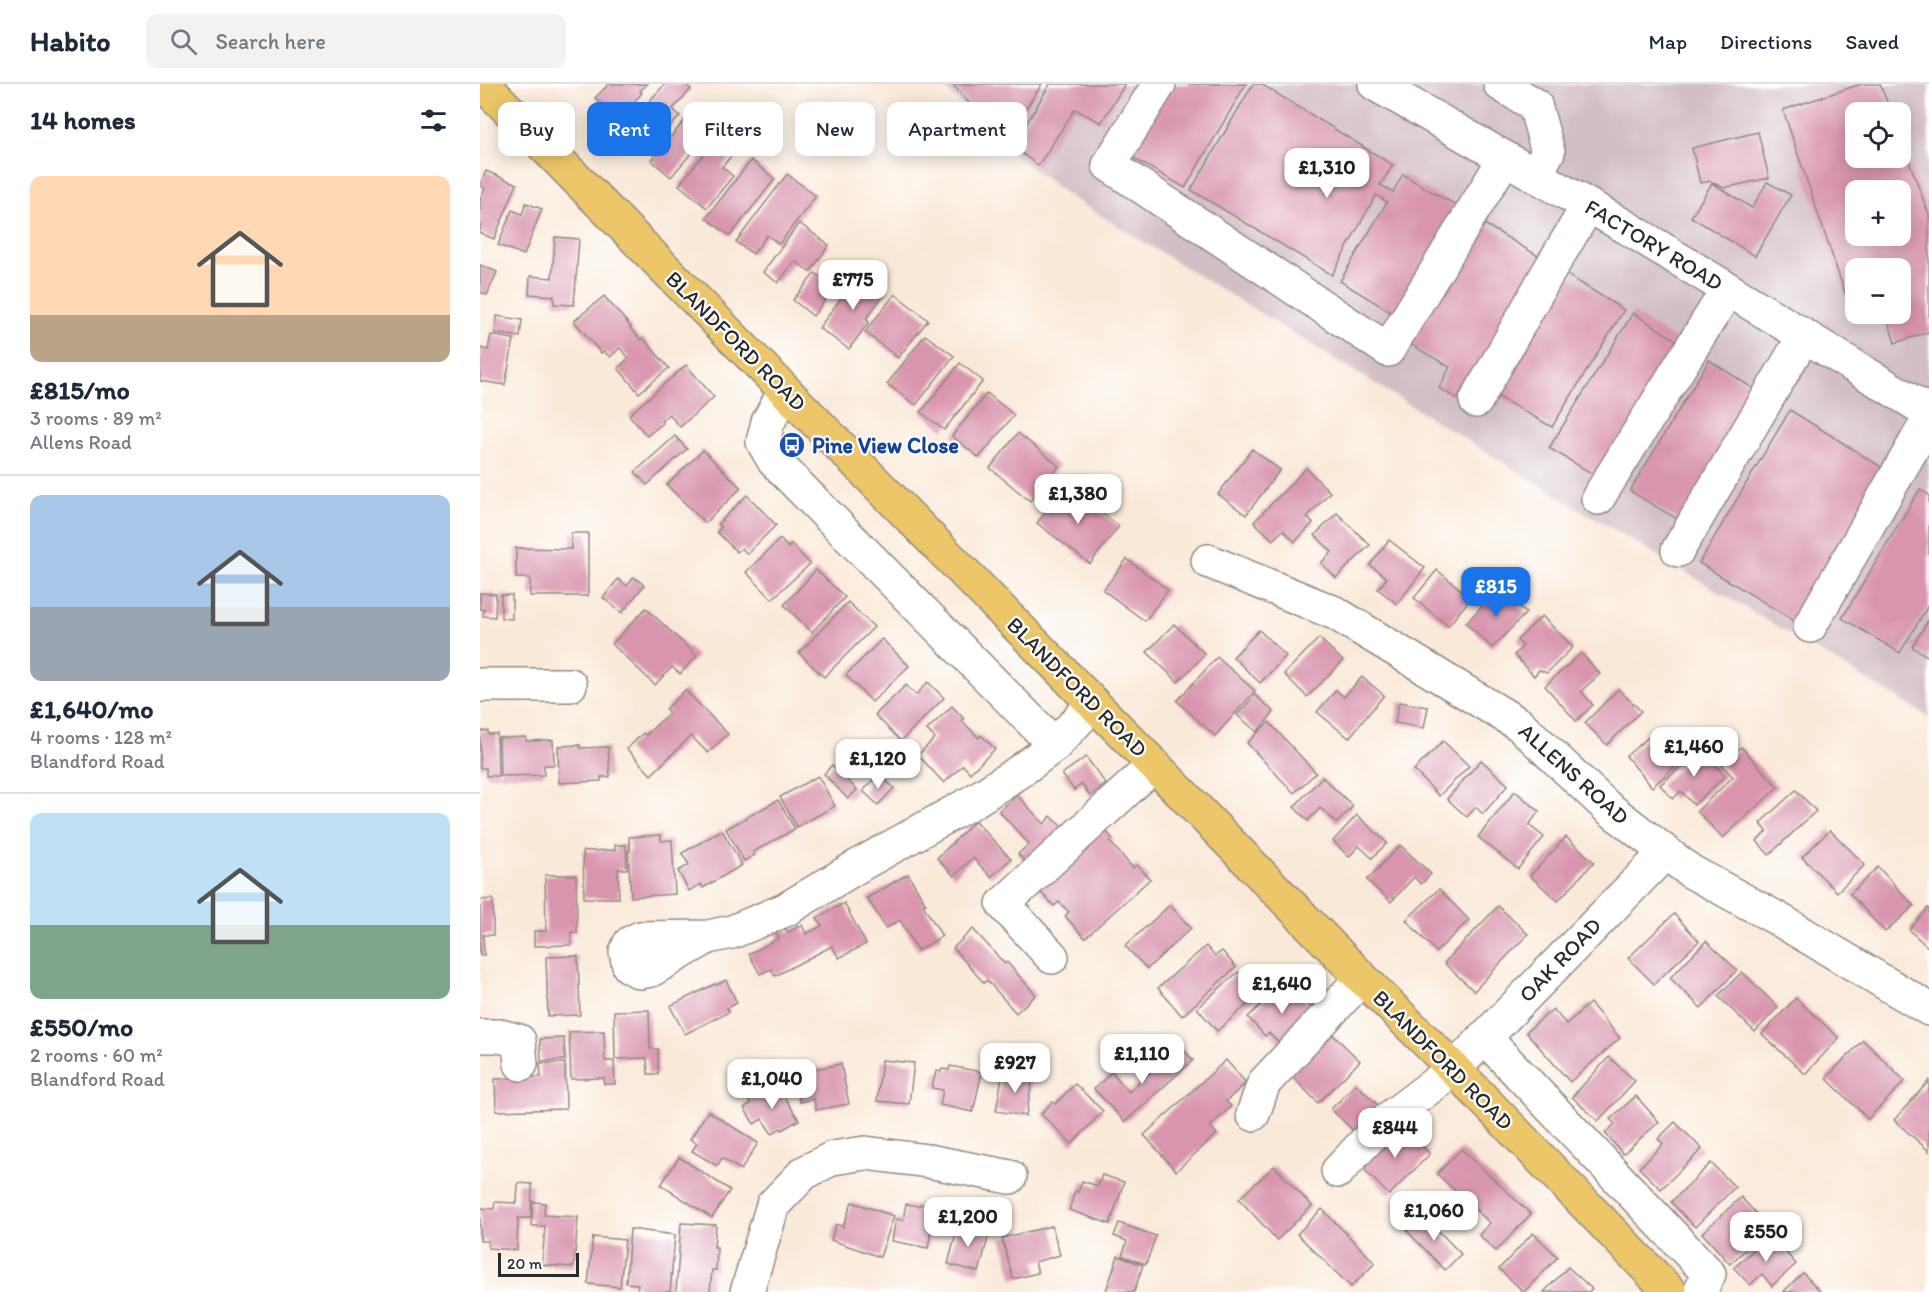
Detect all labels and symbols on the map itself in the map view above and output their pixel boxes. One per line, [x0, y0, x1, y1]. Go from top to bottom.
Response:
pin: £1,310 [1278, 148, 1376, 199]
street label: FACTORY ROAD [1580, 193, 1728, 297]
pin: £775 [817, 260, 889, 311]
street label: BLANDFORD ROAD [660, 265, 812, 417]
bus stop icon: Pine View Close [777, 430, 807, 460]
place label: Pine View Close [812, 432, 959, 459]
pin: £1,380 [1029, 474, 1127, 525]
pin: £815 [1460, 567, 1532, 618]
street label: BLANDFORD ROAD [1001, 611, 1153, 763]
street label: ALLENS ROAD [1513, 717, 1635, 831]
pin: £1,460 [1645, 727, 1743, 778]
pin: £1,120 [829, 739, 927, 790]
street label: OAK ROAD [1513, 912, 1607, 1008]
pin: £1,640 [1233, 964, 1331, 1015]
street label: BLANDFORD ROAD [1367, 984, 1519, 1136]
pin: £1,110 [1093, 1034, 1191, 1085]
pin: £927 [979, 1043, 1051, 1094]
pin: £1,040 [723, 1059, 821, 1110]
pin: £844 [1359, 1108, 1431, 1159]
pin: £1,060 [1385, 1191, 1483, 1242]
pin: £1,200 [919, 1197, 1017, 1248]
pin: £550 [1730, 1212, 1802, 1263]
scale bar [498, 1250, 579, 1278]

